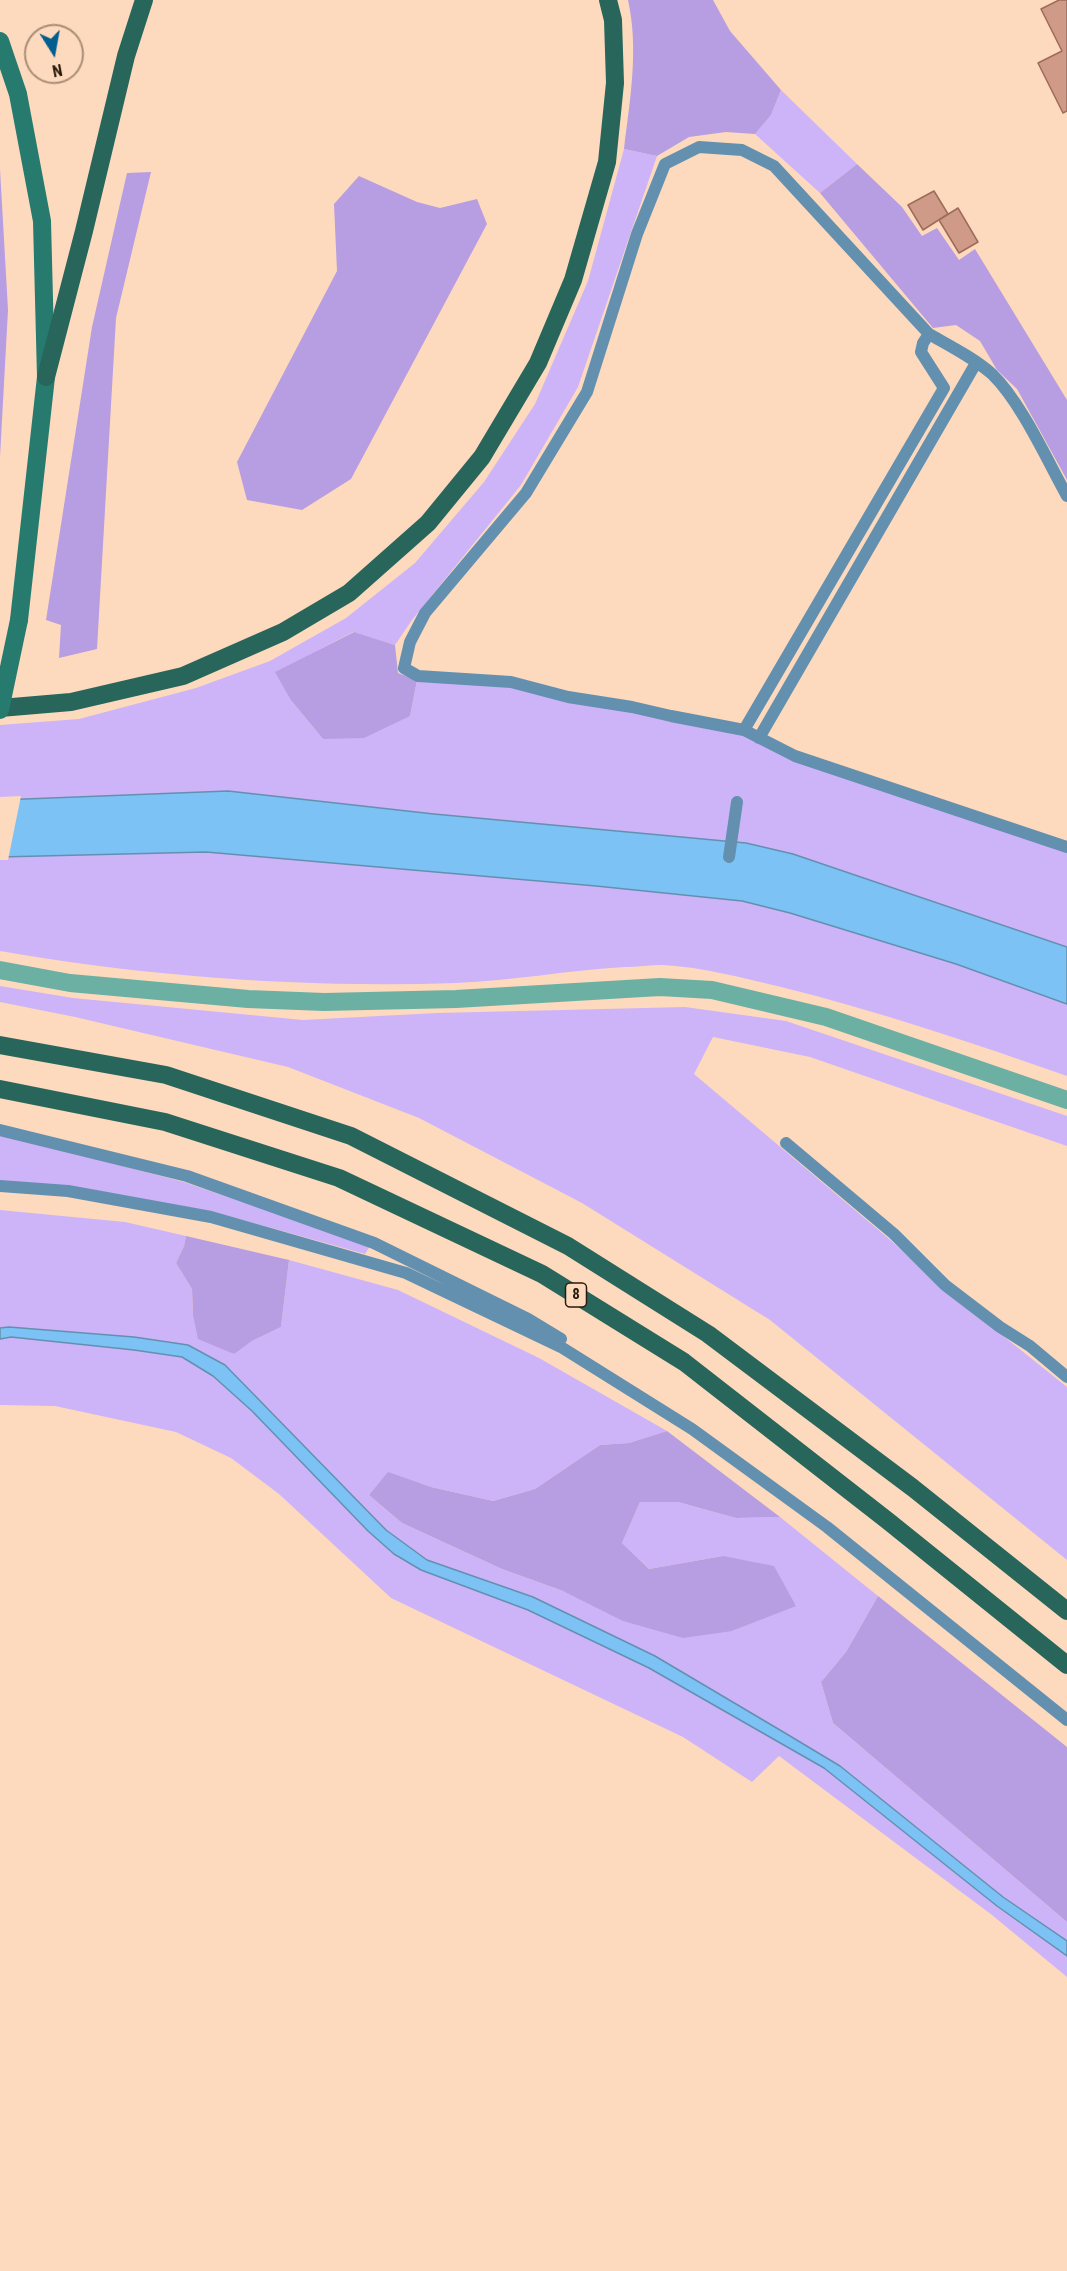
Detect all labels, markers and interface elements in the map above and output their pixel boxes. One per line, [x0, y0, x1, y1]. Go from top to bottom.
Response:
north arrow [24, 24, 84, 84]
text: N [51, 60, 64, 80]
road number: 8 [566, 1283, 586, 1307]

